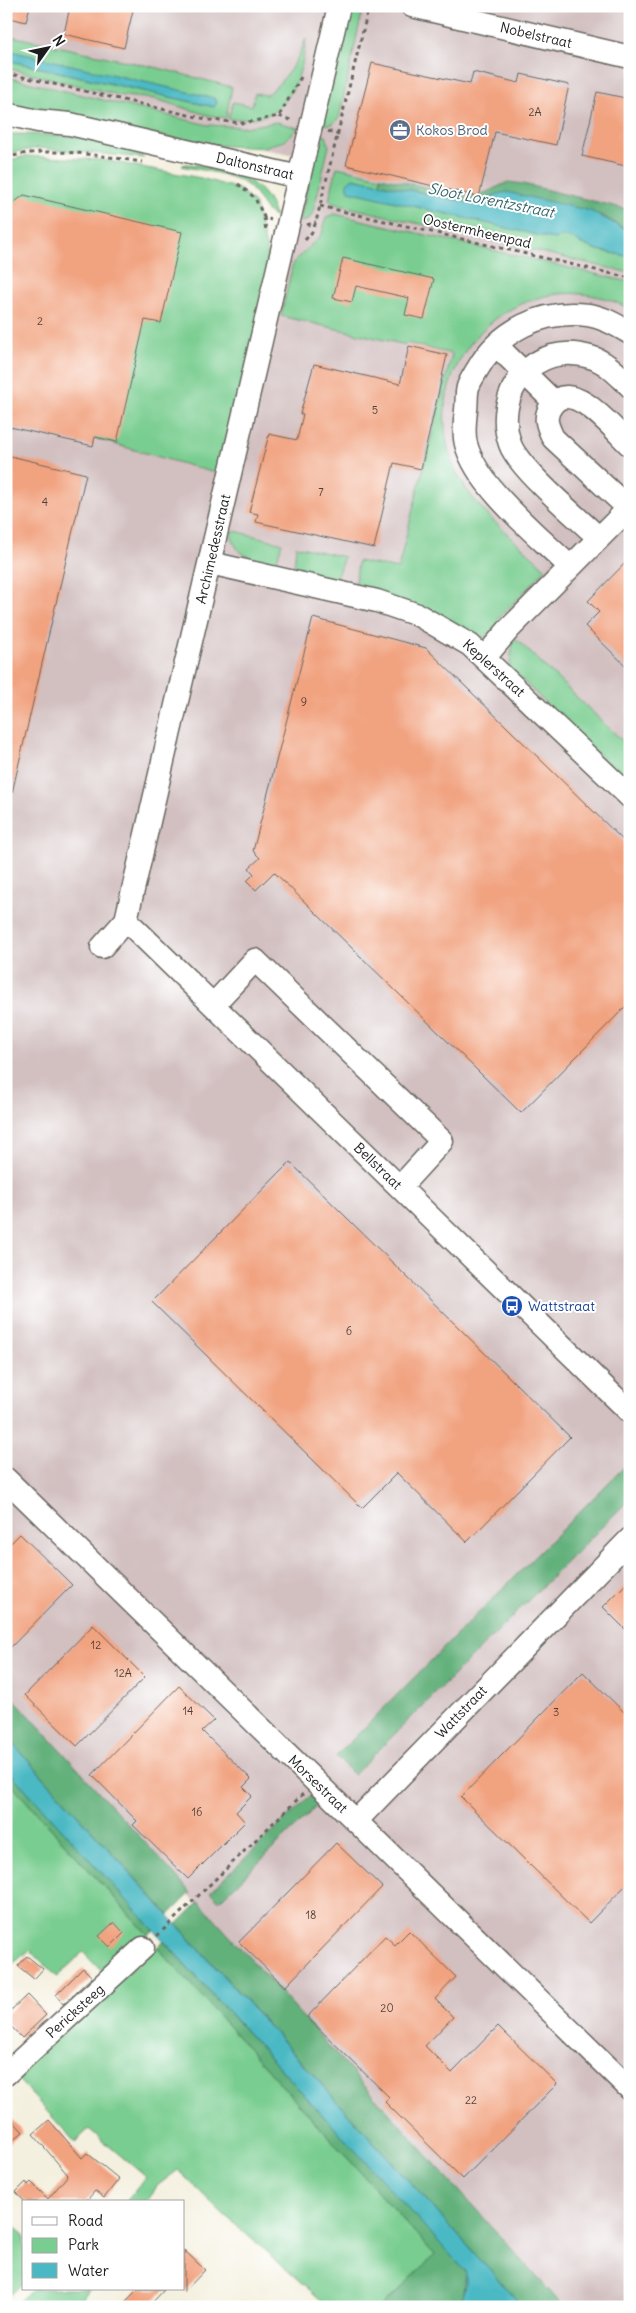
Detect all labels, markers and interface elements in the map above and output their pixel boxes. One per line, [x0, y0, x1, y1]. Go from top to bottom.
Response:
street label: Nobelstraat [498, 18, 574, 52]
north arrow [22, 22, 72, 72]
text: N [49, 32, 69, 50]
house number: 2A [528, 105, 542, 119]
office icon: Kokos Brod [388, 118, 412, 142]
place label: Kokos Brod [416, 121, 488, 139]
street label: Daltonstraat [214, 148, 296, 184]
water label: Sloot Lorentzstraat [426, 178, 558, 222]
street label: Oostermheenpad [421, 210, 533, 252]
house number: 2 [37, 314, 43, 328]
house number: 5 [372, 403, 378, 417]
house number: 7 [318, 485, 324, 499]
street label: Archimedesstraat [192, 492, 234, 606]
house number: 4 [42, 495, 48, 509]
street label: Keplerstraat [459, 635, 529, 701]
house number: 9 [301, 695, 307, 709]
street label: Bellstraat [350, 1139, 406, 1194]
bus stop icon: Wattstraat [500, 1294, 524, 1318]
place label: Wattstraat [528, 1297, 595, 1315]
house number: 6 [346, 1324, 352, 1338]
house number: 12 [91, 1638, 101, 1652]
house number: 12A [114, 1666, 132, 1680]
street label: Wattstraat [431, 1681, 491, 1742]
house number: 14 [183, 1704, 193, 1718]
house number: 3 [553, 1705, 559, 1719]
street label: Morsestraat [284, 1751, 352, 1817]
house number: 16 [192, 1805, 202, 1819]
house number: 18 [306, 1908, 316, 1922]
street label: Pericksteeg [42, 1980, 108, 2042]
house number: 20 [380, 2001, 394, 2015]
house number: 22 [465, 2093, 477, 2107]
legend [22, 2200, 185, 2290]
text: Road [68, 2211, 103, 2230]
text: Park [68, 2235, 99, 2254]
text: Water [68, 2261, 109, 2280]

